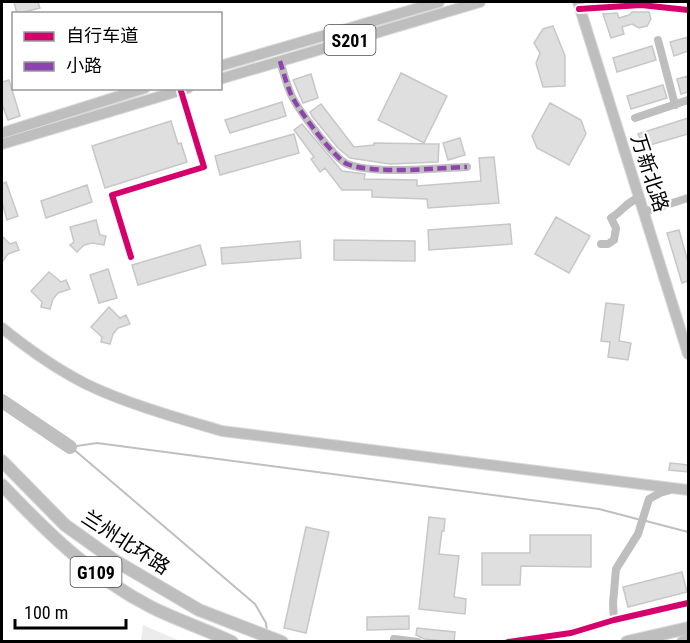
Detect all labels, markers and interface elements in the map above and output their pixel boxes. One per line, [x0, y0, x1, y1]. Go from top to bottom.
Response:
legend [12, 12, 222, 90]
text: 自行车道 [66, 25, 138, 46]
road number: S201 [324, 25, 376, 55]
text: 小路 [66, 55, 102, 76]
street label: 万新北路 [626, 131, 674, 215]
street label: 兰州北环路 [78, 505, 174, 579]
road number: G109 [70, 557, 122, 587]
scale bar [15, 592, 126, 630]
text: 100 m [24, 602, 68, 623]

